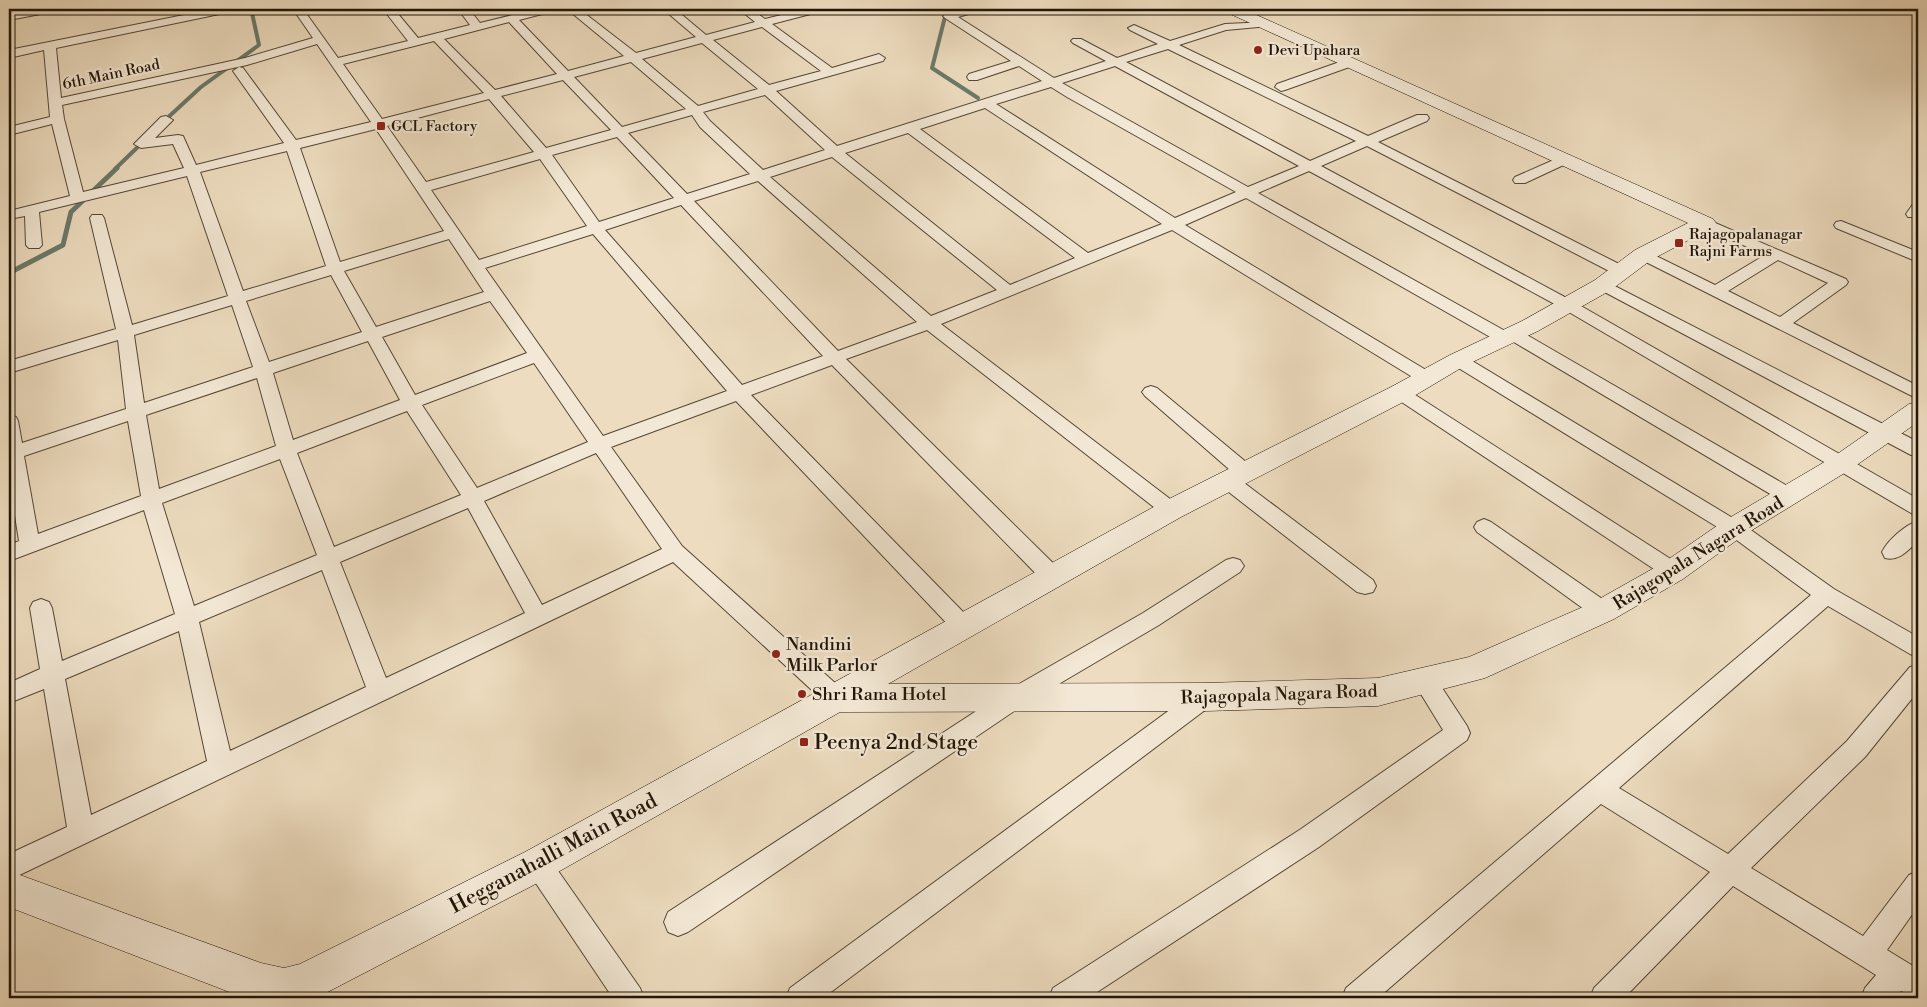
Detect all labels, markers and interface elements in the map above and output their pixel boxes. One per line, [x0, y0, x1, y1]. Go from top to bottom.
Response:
place label: Devi Upahara [1268, 41, 1361, 60]
marker: Devi Upahara [1252, 44, 1264, 56]
street label: 6th Main Road [61, 55, 162, 94]
place label: GCL Factory [391, 117, 478, 136]
marker: GCL Factory [375, 120, 387, 132]
place label: Rajagopalanagar Rajni Farms [1689, 225, 1803, 261]
marker: Rajagopalanagar Rajni Farms [1673, 237, 1685, 249]
street label: Rajagopala Nagara Road [1609, 491, 1788, 615]
place label: Nandini Milk Parlor [786, 633, 878, 677]
marker: Nandini Milk Parlor [770, 648, 782, 660]
street label: Rajagopala Nagara Road [1180, 680, 1379, 709]
place label: Shri Rama Hotel [812, 683, 947, 706]
marker: Shri Rama Hotel [796, 688, 808, 700]
place label: Peenya 2nd Stage [814, 730, 978, 756]
marker: Peenya 2nd Stage [798, 736, 810, 748]
street label: Hegganahalli Main Road [445, 788, 662, 920]

